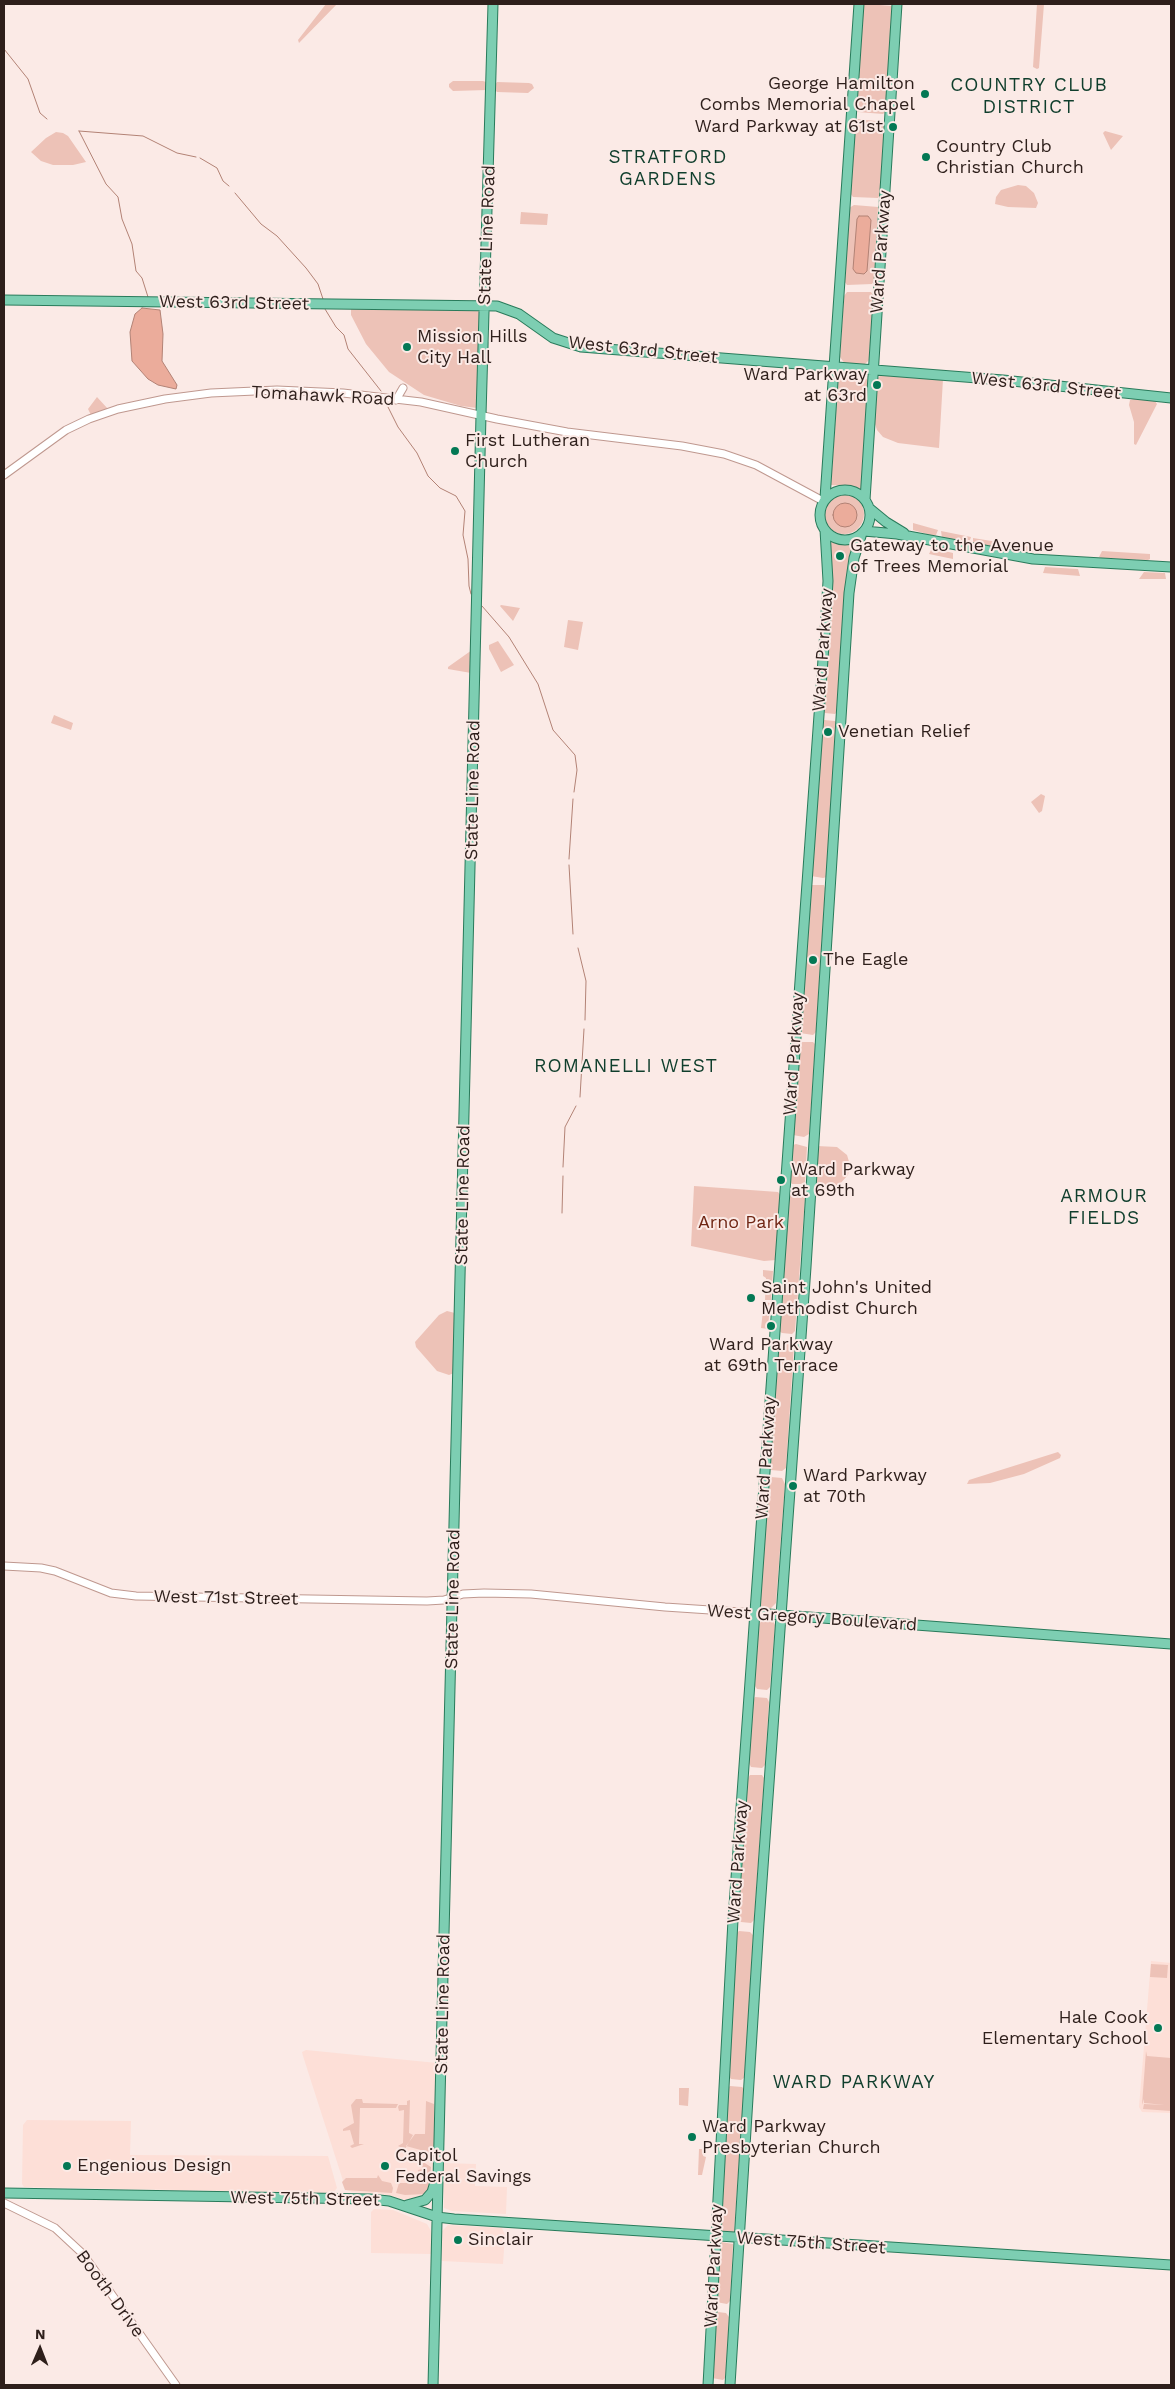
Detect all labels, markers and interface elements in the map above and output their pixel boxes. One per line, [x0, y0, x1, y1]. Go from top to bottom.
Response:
place label: George Hamilton Combs Memorial Chapel [699, 73, 915, 116]
district label: COUNTRY CLUB DISTRICT [949, 74, 1109, 118]
marker: George Hamilton Combs Memorial Chapel [919, 88, 931, 100]
place label: Ward Parkway at 61st [695, 116, 883, 138]
marker: Ward Parkway at 61st [887, 121, 899, 133]
place label: Country Club Christian Church [936, 136, 1084, 178]
district label: STRATFORD GARDENS [607, 146, 729, 190]
marker: Country Club Christian Church [920, 151, 932, 163]
street label: State Line Road [474, 165, 500, 305]
street label: Ward Parkway [866, 190, 896, 314]
street label: West 63rd Street [159, 291, 309, 315]
place label: Mission Hills City Hall [417, 326, 528, 368]
street label: West 63rd Street [567, 331, 719, 369]
marker: Mission Hills City Hall [401, 341, 413, 353]
place label: Ward Parkway at 63rd [743, 364, 867, 406]
street label: West 63rd Street [970, 367, 1122, 405]
marker: Ward Parkway at 63rd [871, 379, 883, 391]
street label: Tomahawk Road [251, 381, 395, 411]
place label: First Lutheran Church [465, 430, 590, 472]
marker: First Lutheran Church [449, 445, 461, 457]
place label: Gateway to the Avenue of Trees Memorial [850, 535, 1054, 578]
marker: Gateway to the Avenue of Trees Memorial [834, 550, 846, 562]
street label: Ward Parkway [808, 588, 838, 712]
street label: State Line Road [461, 720, 485, 860]
place label: Venetian Relief [838, 721, 970, 743]
marker: Venetian Relief [822, 726, 834, 738]
place label: The Eagle [823, 949, 908, 971]
marker: The Eagle [807, 954, 819, 966]
street label: Ward Parkway [779, 992, 809, 1116]
district label: ROMANELLI WEST [532, 1055, 720, 1077]
street label: State Line Road [451, 1125, 475, 1265]
place label: Ward Parkway at 69th [791, 1159, 915, 1202]
marker: Ward Parkway at 69th [775, 1174, 787, 1186]
district label: ARMOUR FIELDS [1059, 1185, 1149, 1229]
park label: Arno Park [698, 1212, 784, 1234]
place label: Saint John's United Methodist Church [761, 1277, 932, 1320]
marker: Saint John's United Methodist Church [745, 1292, 757, 1304]
marker: Ward Parkway at 69th Terrace [765, 1320, 777, 1332]
place label: Ward Parkway at 69th Terrace [704, 1334, 838, 1376]
street label: Ward Parkway [751, 1396, 781, 1520]
place label: Ward Parkway at 70th [803, 1465, 927, 1508]
marker: Ward Parkway at 70th [787, 1480, 799, 1492]
street label: State Line Road [441, 1529, 465, 1669]
street label: West 71st Street [153, 1586, 299, 1610]
street label: West Gregory Boulevard [706, 1600, 918, 1636]
street label: Ward Parkway [723, 1800, 753, 1924]
street label: State Line Road [431, 1934, 455, 2074]
place label: Hale Cook Elementary School [982, 2007, 1148, 2050]
marker: Hale Cook Elementary School [1152, 2022, 1164, 2034]
district label: WARD PARKWAY [771, 2071, 937, 2093]
place label: Ward Parkway Presbyterian Church [702, 2116, 881, 2158]
marker: Ward Parkway Presbyterian Church [686, 2131, 698, 2143]
place label: Capitol Federal Savings [395, 2145, 532, 2188]
place label: Engenious Design [77, 2155, 231, 2177]
marker: Engenious Design [61, 2160, 73, 2172]
marker: Capitol Federal Savings [379, 2160, 391, 2172]
street label: West 75th Street [230, 2187, 380, 2211]
street label: Ward Parkway [700, 2204, 728, 2328]
street label: West 75th Street [736, 2227, 886, 2259]
place label: Sinclair [468, 2229, 533, 2251]
marker: Sinclair [452, 2234, 464, 2246]
street label: Booth Drive [71, 2246, 149, 2342]
north arrow [15, 2324, 65, 2374]
text: N [35, 2326, 46, 2342]

